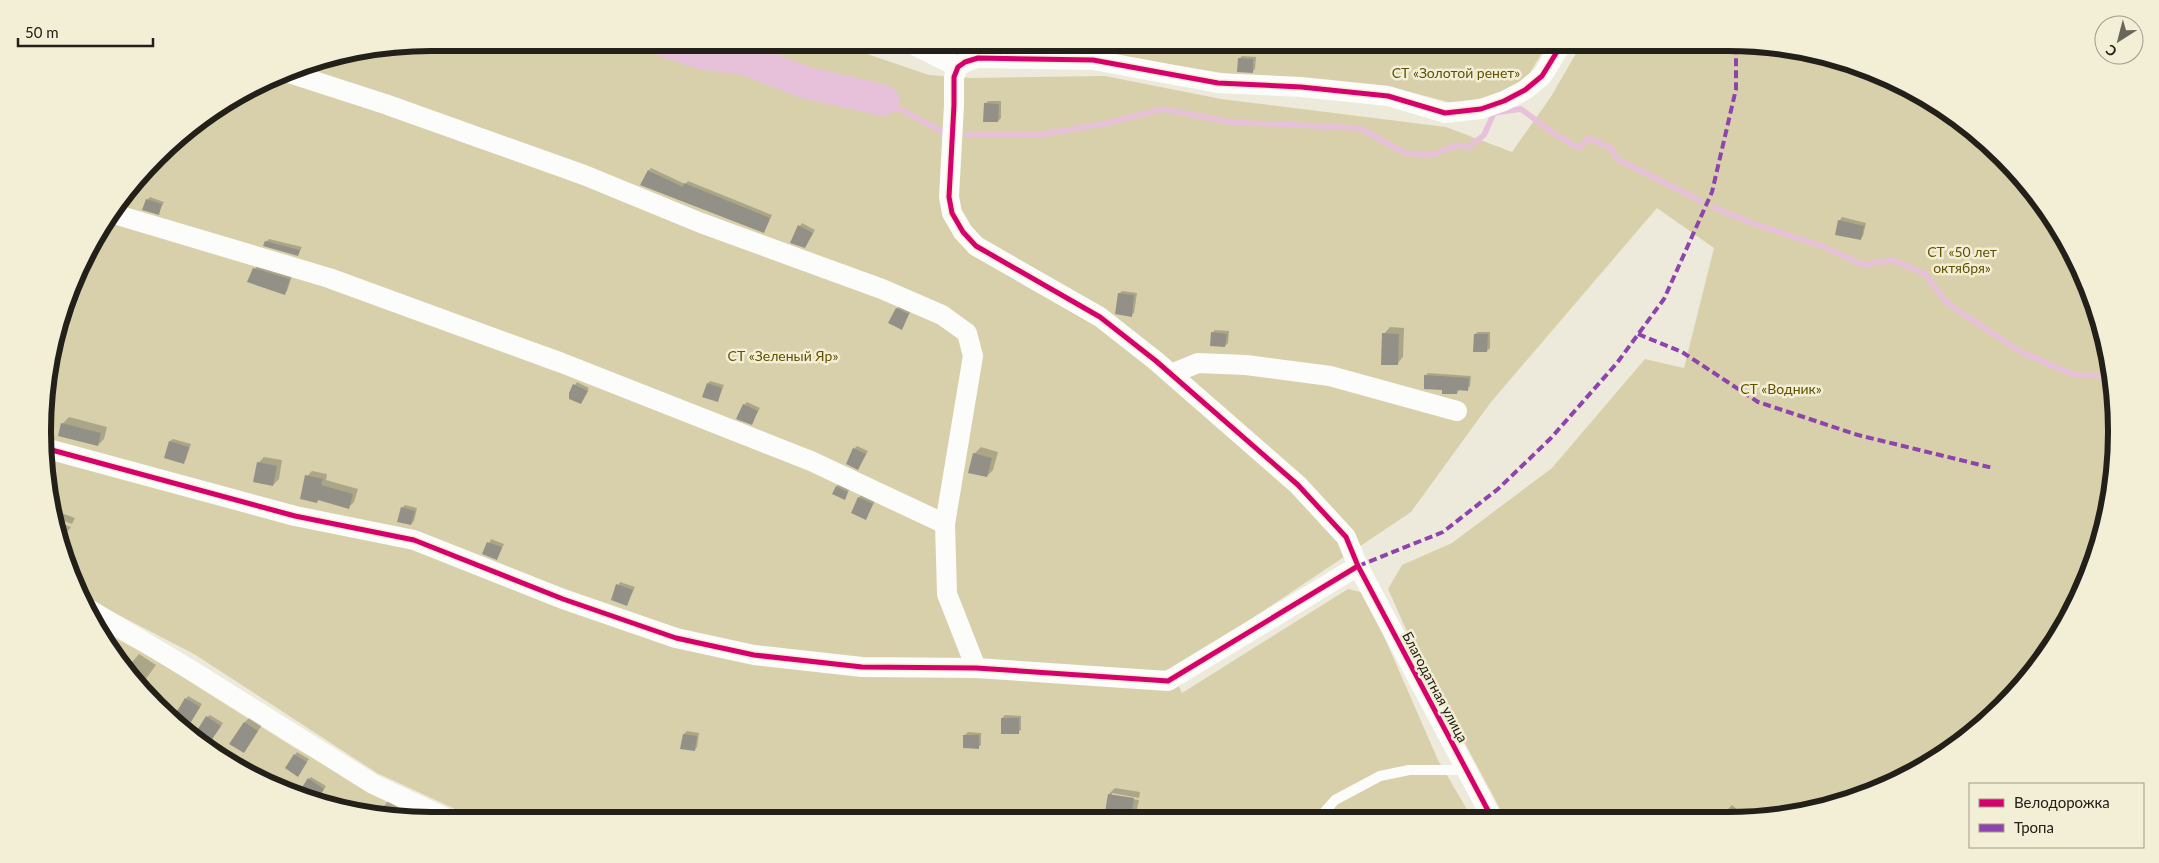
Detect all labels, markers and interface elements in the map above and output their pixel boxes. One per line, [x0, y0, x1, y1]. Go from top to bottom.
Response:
scale bar [18, 15, 152, 47]
north arrow [2094, 15, 2144, 65]
text: 50 m [25, 23, 59, 41]
text: С [2102, 41, 2120, 61]
park label: СТ «Золотой ренет» [1392, 64, 1520, 81]
park label: СТ «50 лет октября» [1927, 243, 1997, 276]
park label: СТ «Зеленый Яр» [728, 347, 838, 364]
park label: СТ «Водник» [1740, 380, 1822, 397]
street label: Благодатная улица [1399, 629, 1472, 745]
legend [1969, 783, 2144, 848]
text: Велодорожка [2014, 793, 2110, 811]
text: Тропа [2014, 818, 2054, 836]

